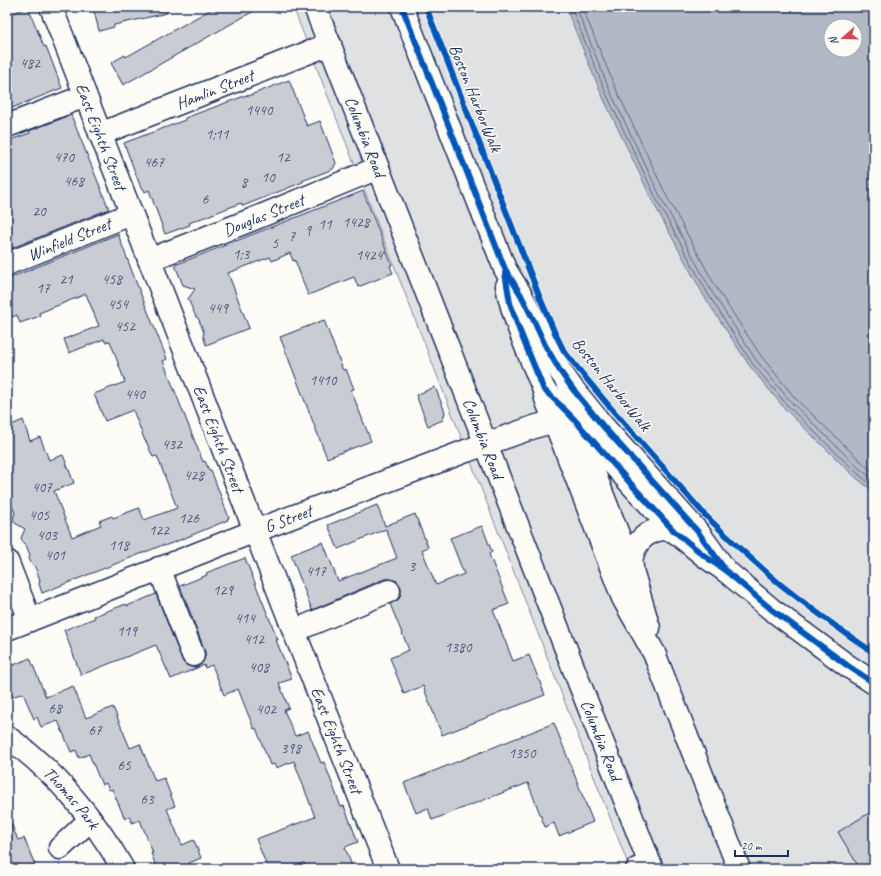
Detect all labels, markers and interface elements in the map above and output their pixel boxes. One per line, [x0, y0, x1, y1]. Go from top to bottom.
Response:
north arrow [823, 18, 863, 58]
text: N [825, 34, 841, 47]
street label: Boston HarborWalk [444, 41, 507, 157]
house number: 482 [20, 54, 41, 73]
street label: Hamlin Street [173, 64, 259, 114]
street label: East Eighth Street [71, 80, 132, 195]
street label: Columbia Road [340, 93, 391, 182]
house number: 1440 [245, 101, 274, 120]
house number: 1;11 [205, 125, 230, 144]
house number: 470 [54, 148, 75, 167]
house number: 12 [276, 148, 291, 167]
house number: 467 [144, 153, 165, 172]
house number: 10 [261, 168, 276, 187]
house number: 468 [64, 172, 85, 191]
house number: 8 [241, 173, 249, 192]
street label: Douglas Street [220, 189, 309, 241]
house number: 6 [202, 190, 210, 209]
house number: 20 [32, 202, 47, 221]
street label: Winfield Street [25, 212, 116, 266]
house number: 1428 [342, 213, 371, 232]
house number: 11 [318, 215, 333, 234]
house number: 9 [305, 221, 313, 240]
house number: 7 [289, 227, 297, 246]
house number: 5 [272, 234, 280, 253]
house number: 1;3 [233, 245, 250, 264]
house number: 1424 [355, 246, 384, 265]
house number: 21 [59, 270, 74, 289]
house number: 458 [102, 270, 123, 289]
house number: 17 [36, 279, 51, 298]
house number: 454 [108, 295, 129, 314]
house number: 449 [208, 299, 229, 318]
house number: 452 [115, 317, 136, 336]
street label: Boston HarborWalk [567, 333, 657, 437]
house number: 1410 [309, 371, 338, 390]
street label: East Eighth Street [188, 382, 250, 497]
house number: 440 [125, 385, 146, 404]
street label: Columbia Road [458, 395, 509, 484]
house number: 432 [162, 435, 183, 454]
house number: 428 [184, 466, 205, 485]
house number: 407 [32, 478, 53, 497]
street label: G Street [262, 500, 317, 537]
house number: 405 [29, 506, 50, 525]
house number: 126 [179, 509, 200, 528]
house number: 122 [149, 521, 170, 540]
house number: 403 [37, 526, 58, 545]
house number: 118 [109, 536, 130, 555]
house number: 401 [45, 546, 66, 565]
house number: 3 [409, 557, 417, 576]
house number: 417 [306, 562, 327, 581]
house number: 129 [213, 581, 234, 600]
house number: 414 [235, 609, 256, 628]
house number: 119 [117, 622, 138, 641]
house number: 412 [244, 630, 265, 649]
house number: 1380 [444, 638, 473, 657]
house number: 408 [249, 658, 270, 677]
street label: East Eighth Street [306, 684, 368, 799]
street label: Columbia Road [576, 697, 627, 785]
house number: 68 [48, 699, 63, 718]
house number: 402 [256, 700, 277, 719]
house number: 67 [88, 721, 103, 740]
house number: 398 [281, 739, 302, 758]
house number: 1350 [508, 744, 537, 763]
house number: 65 [117, 756, 132, 775]
street label: Thomas Park [39, 762, 105, 835]
house number: 63 [140, 790, 155, 809]
scale bar [735, 832, 788, 858]
text: 20 m [741, 838, 763, 854]

